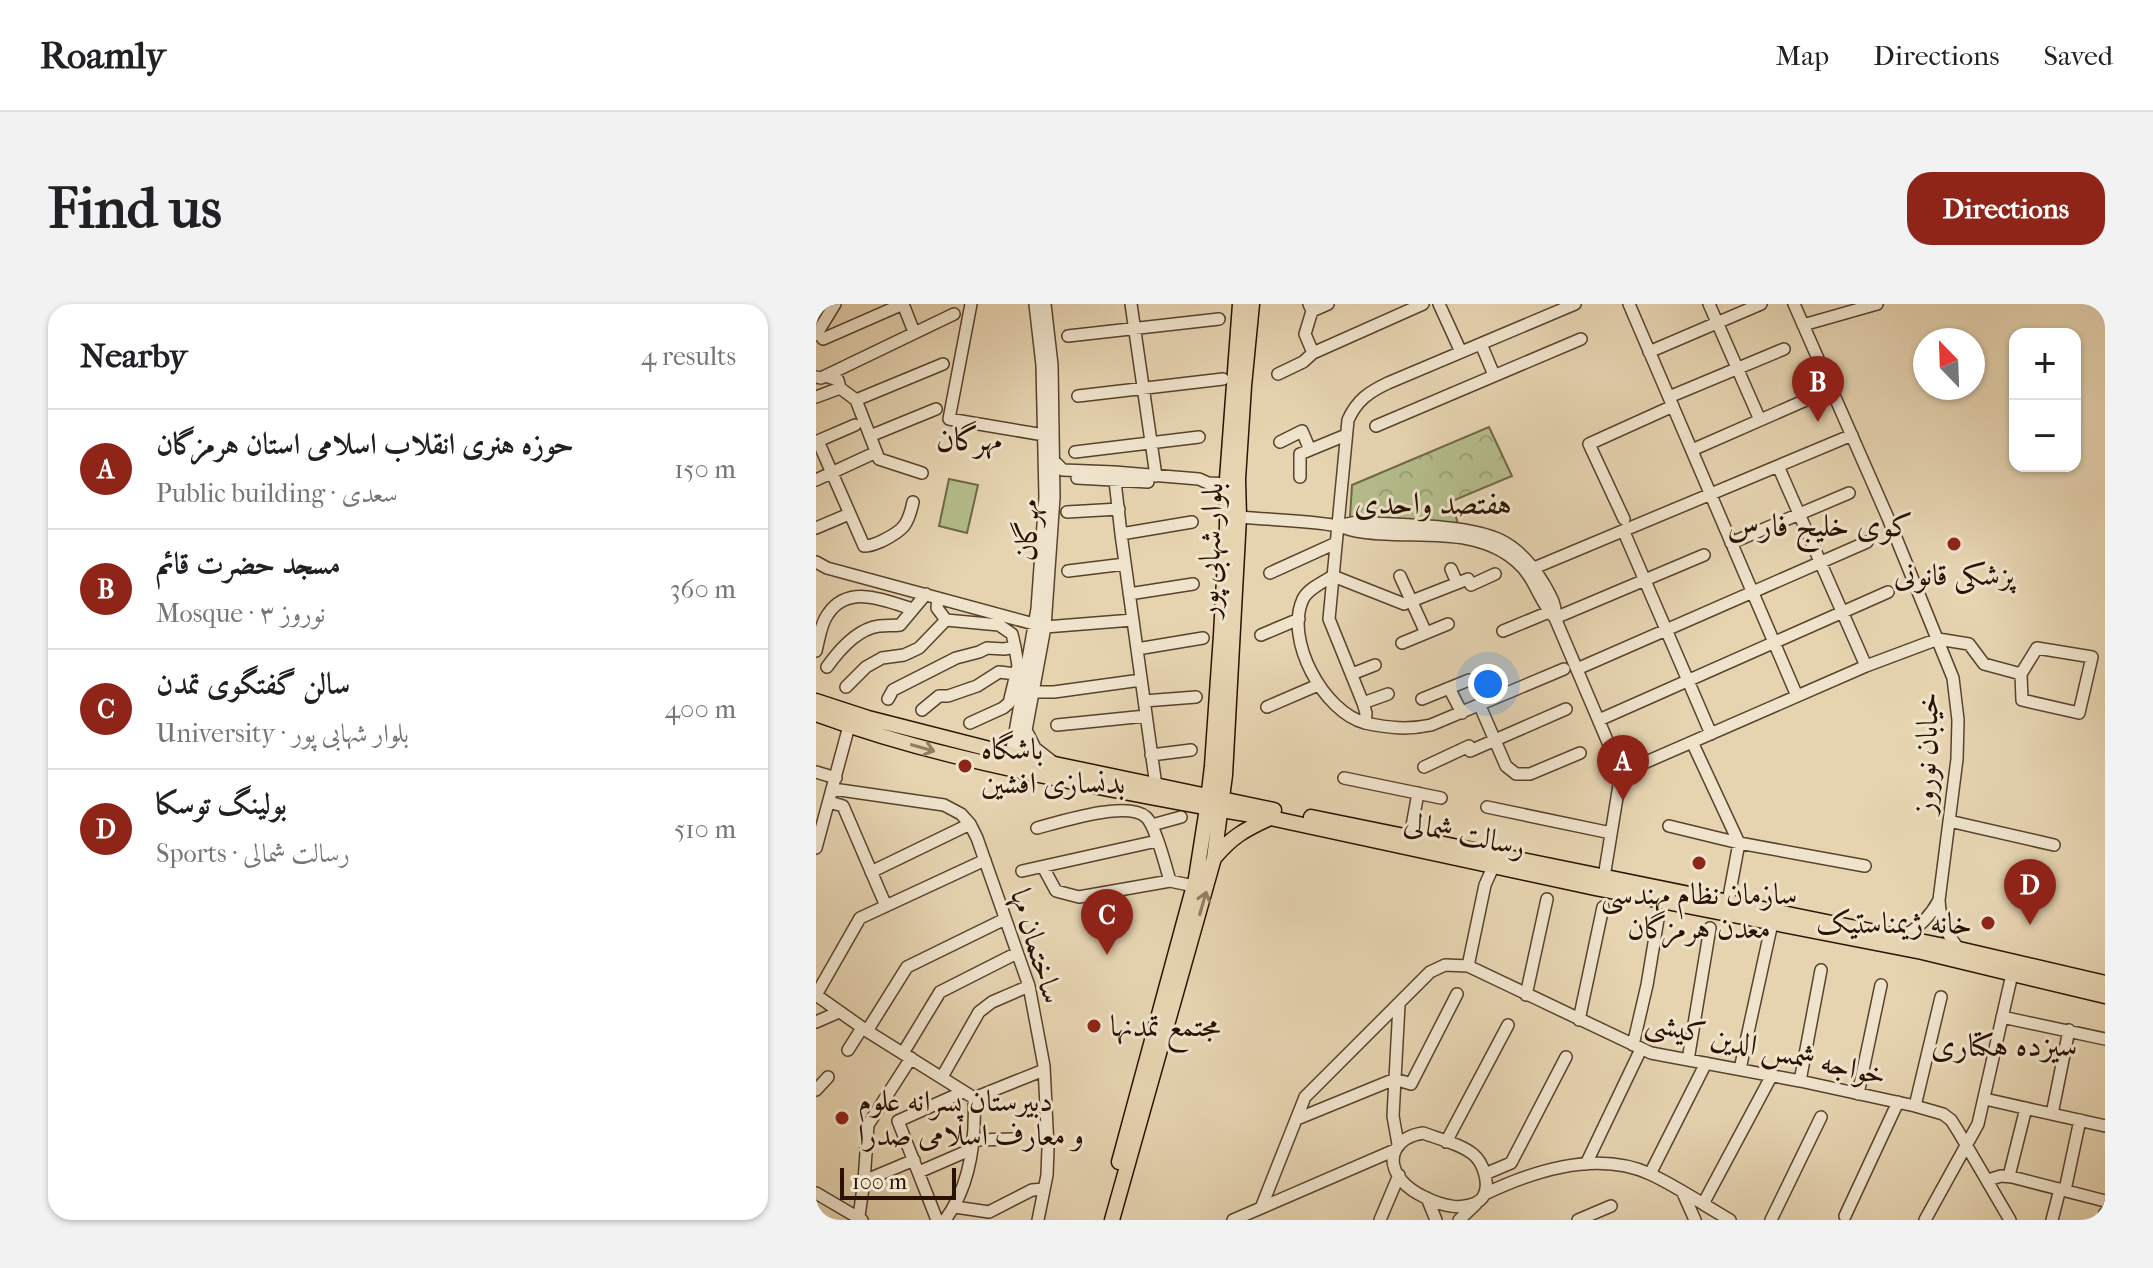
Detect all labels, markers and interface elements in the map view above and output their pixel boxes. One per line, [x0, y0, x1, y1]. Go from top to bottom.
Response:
text: Roamly [40, 33, 166, 78]
text: Map [1776, 39, 1829, 72]
text: Directions [1873, 39, 2000, 72]
text: Saved [2044, 39, 2113, 72]
button: Directions [1907, 172, 2105, 245]
text: Find us [48, 176, 222, 241]
north arrow [1913, 328, 1985, 400]
map controls [2009, 328, 2081, 472]
button: + [2009, 328, 2081, 400]
text: Nearby [80, 336, 187, 376]
text: 4 results [641, 341, 736, 372]
pin: B [1792, 356, 1844, 422]
button: − [2009, 400, 2081, 472]
district label: مهرگان [936, 420, 1002, 460]
text: حوزه هنری انقلاب اسلامی استان هرمزگان [156, 427, 574, 462]
text: A [98, 454, 114, 485]
text: 150 m [674, 454, 736, 485]
text: Public building · سعدی [156, 478, 398, 509]
street label: بلوار شهابی پور [1191, 482, 1233, 621]
district label: هفتصد واحدی [1354, 485, 1512, 522]
street label: مهرگان [1007, 498, 1048, 562]
district label: کوی خلیج فارس [1727, 507, 1913, 553]
marker: پزشکی قانونی [1945, 535, 1963, 553]
text: مسجد حضرت قائم [156, 547, 341, 582]
place label: پزشکی قانونی [1894, 558, 2017, 595]
text: B [98, 574, 114, 605]
text: 360 m [670, 574, 736, 605]
text: Mosque · نوروز ۳ [156, 598, 325, 629]
your location [1468, 664, 1508, 704]
text: سالن گفتگوی تمدن [156, 667, 350, 702]
street label: خیابان نوروز [1907, 691, 1947, 818]
text: C [97, 694, 115, 725]
text: 400 m [665, 694, 736, 725]
text: University · بلوار شهابی پور [156, 718, 409, 749]
place label: باشگاه بدنسازی افشین [981, 730, 1125, 801]
pin: A [1597, 735, 1649, 801]
one-way arrow [910, 742, 936, 757]
marker: باشگاه بدنسازی افشین [956, 757, 974, 775]
text: بولینگ توسکا [156, 787, 287, 822]
street label: رسالت شمالی [1401, 805, 1529, 864]
text: D [96, 814, 116, 845]
text: 510 m [674, 814, 736, 845]
text: Sports · رسالت شمالی [156, 838, 350, 869]
marker: سازمان نظام مهندسی معدن هرمزگان [1690, 854, 1708, 872]
pin: D [2004, 859, 2056, 925]
place label: سازمان نظام مهندسی معدن هرمزگان [1601, 877, 1797, 949]
street label: ساختمان مها [1002, 885, 1070, 1008]
pin: C [1081, 889, 1133, 955]
one-way arrow [1196, 890, 1211, 916]
place label: خانه ژیمناستیک [1816, 906, 1972, 941]
marker: خانه ژیمناستیک [1979, 914, 1997, 932]
street label: خواجه شمس الدين كيشی [1642, 1004, 1890, 1096]
place label: مجتمع تمدنها [1110, 1009, 1221, 1053]
marker: مجتمع تمدنها [1085, 1017, 1103, 1035]
district label: سیزده هکتاری [1931, 1027, 2077, 1064]
place label: دبیرستان پسرانه علوم و معارف اسلامی صدرا [858, 1084, 1084, 1153]
marker: دبیرستان پسرانه علوم و معارف اسلامی صدرا [833, 1109, 851, 1127]
scale bar [840, 1164, 956, 1200]
text: 100 m [852, 1169, 907, 1195]

